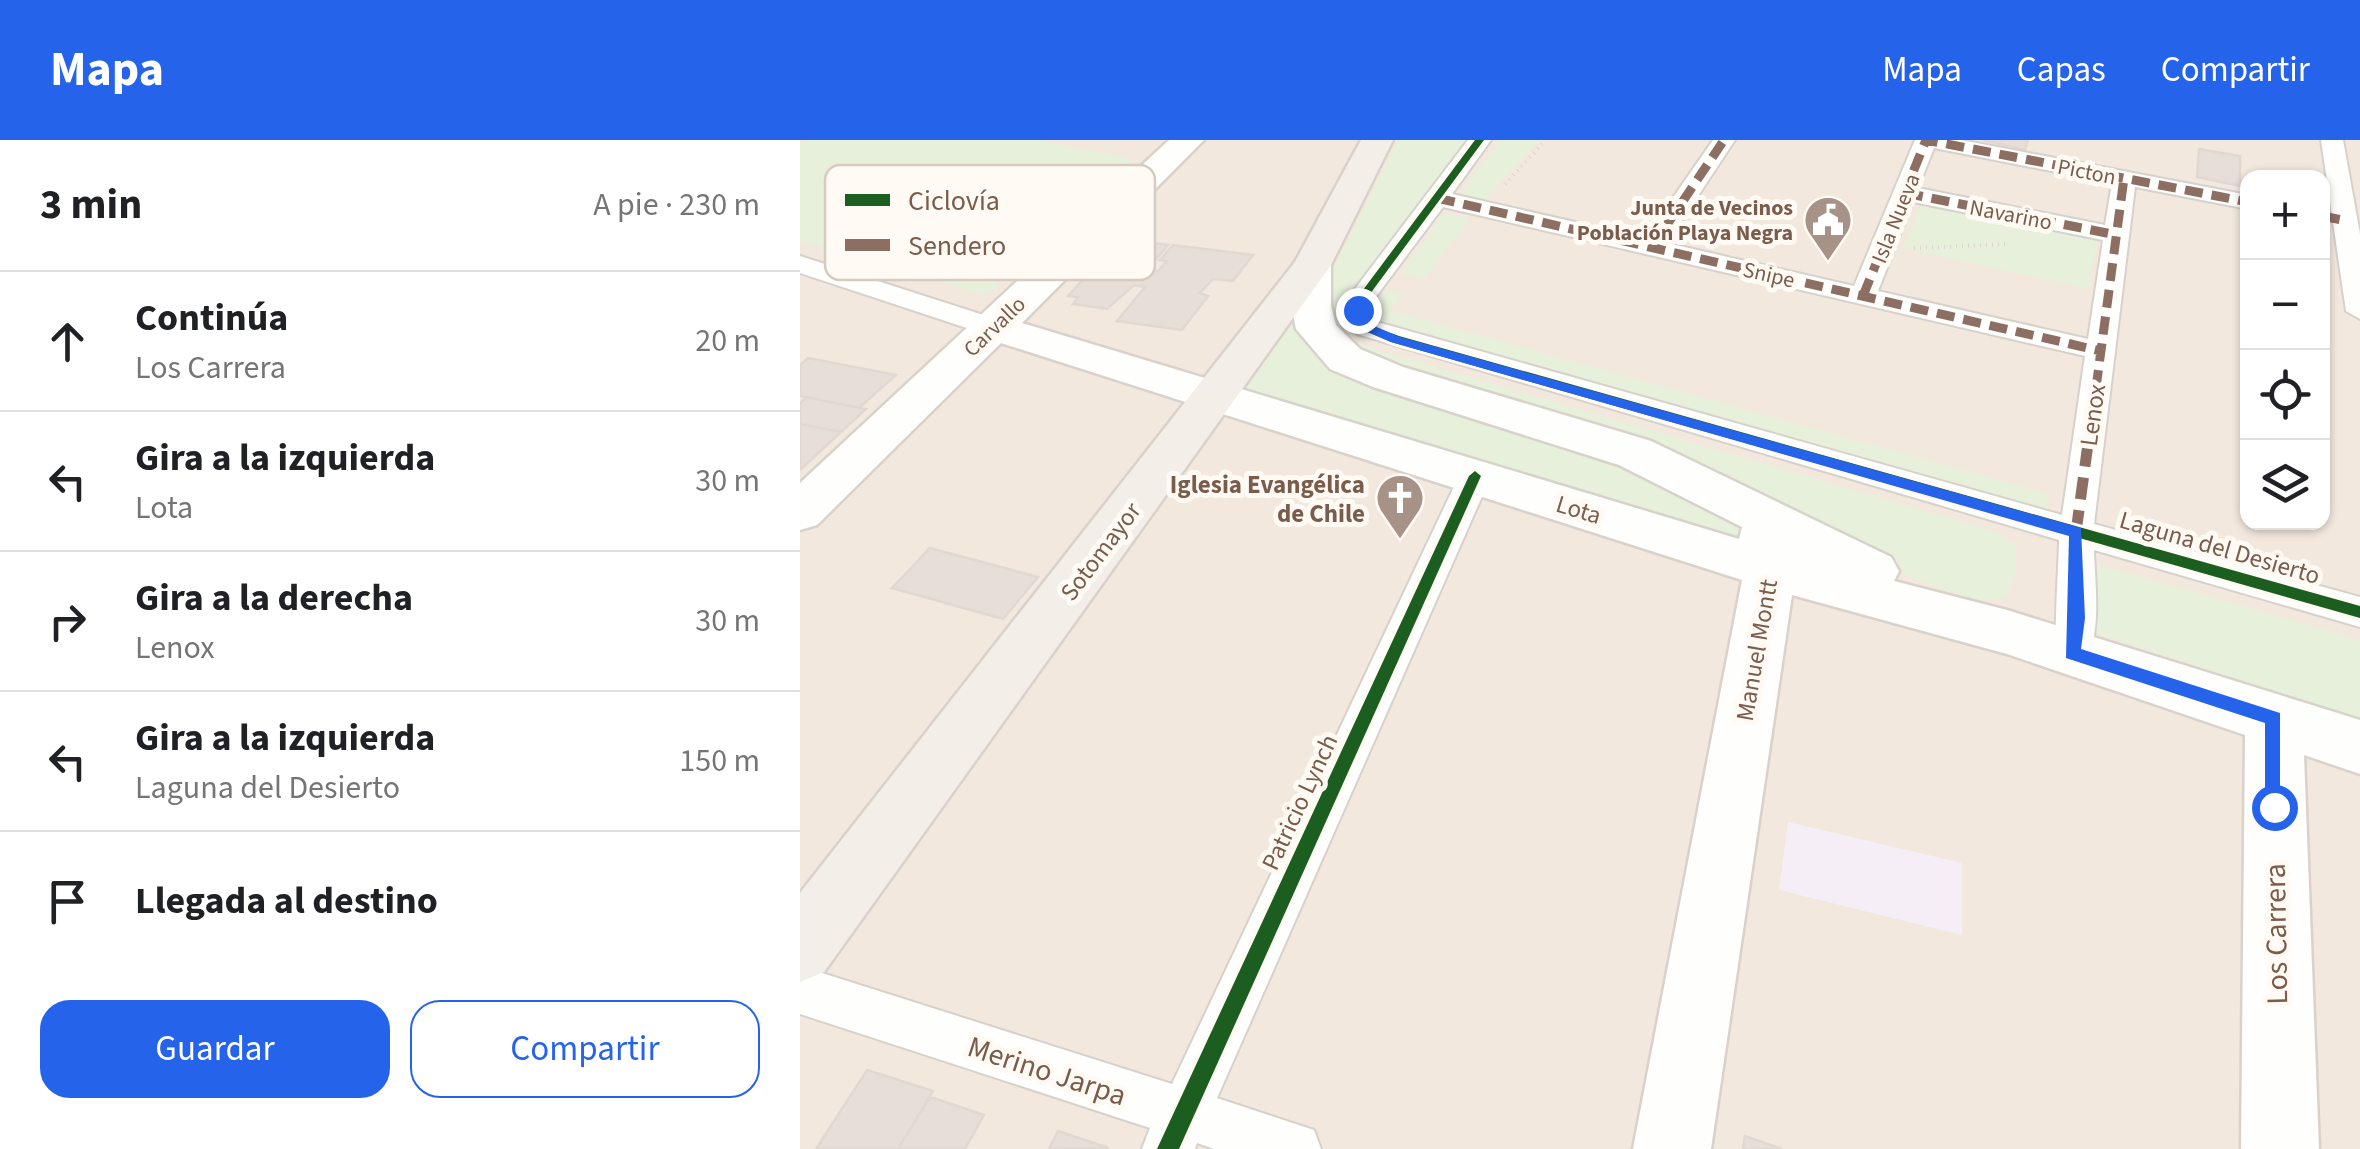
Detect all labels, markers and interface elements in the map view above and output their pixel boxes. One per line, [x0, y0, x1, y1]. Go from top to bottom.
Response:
text: Mapa [50, 36, 164, 104]
text: Mapa [1882, 45, 1962, 95]
text: Capas [2017, 45, 2106, 95]
text: Compartir [2161, 45, 2310, 95]
street label: Picton [2055, 151, 2119, 193]
legend [825, 165, 1155, 280]
street label: Isla Nueva [1863, 169, 1928, 268]
map controls [2240, 170, 2330, 530]
button: + [2240, 170, 2330, 260]
text: 3 min [40, 175, 142, 235]
text: Ciclovía [908, 181, 1000, 221]
text: A pie · 230 m [593, 182, 760, 228]
street label: Navarino [1967, 191, 2055, 239]
place label: Junta de Vecinos Población Playa Negra [1577, 192, 1793, 249]
public building icon: Junta de Vecinos Población Playa Negra [1802, 194, 1854, 262]
text: Sendero [908, 226, 1006, 266]
street label: Snipe [1740, 253, 1798, 296]
button: − [2240, 260, 2330, 350]
route end [1336, 288, 1382, 334]
street label: Carvallo [956, 289, 1033, 365]
text: Continúa [135, 291, 288, 345]
icon: ahead [40, 314, 95, 369]
text: 20 m [695, 318, 760, 364]
text: Los Carrera [135, 345, 286, 391]
button: locate [2240, 350, 2330, 440]
street label: Lenox [2071, 382, 2115, 448]
text: Gira a la izquierda [135, 431, 435, 485]
button: layers [2240, 440, 2330, 530]
icon: left [40, 454, 95, 509]
text: 30 m [695, 458, 760, 504]
place label: Iglesia Evangélica de Chile [1170, 467, 1365, 532]
church icon: Iglesia Evangélica de Chile [1374, 472, 1426, 540]
text: Lota [135, 485, 193, 531]
street label: Lota [1552, 486, 1606, 534]
street label: Sotomayor [1052, 494, 1150, 608]
street label: Laguna del Desierto [2115, 502, 2324, 594]
text: Gira a la derecha [135, 571, 413, 625]
street label: Manuel Montt [1727, 576, 1787, 724]
icon: right [40, 594, 95, 649]
text: 30 m [695, 598, 760, 644]
text: Lenox [135, 625, 215, 671]
text: Gira a la izquierda [135, 711, 435, 765]
street label: Patricio Lynch [1253, 729, 1347, 876]
icon: left [40, 734, 95, 789]
text: 150 m [679, 738, 760, 784]
text: Laguna del Desierto [135, 765, 400, 811]
route start [2252, 785, 2298, 831]
street label: Los Carrera [2254, 863, 2299, 1005]
icon: arrive [40, 874, 95, 929]
text: Llegada al destino [135, 874, 438, 928]
button: Guardar [40, 1000, 390, 1098]
button: Compartir [410, 1000, 760, 1098]
street label: Merino Jarpa [962, 1026, 1132, 1117]

